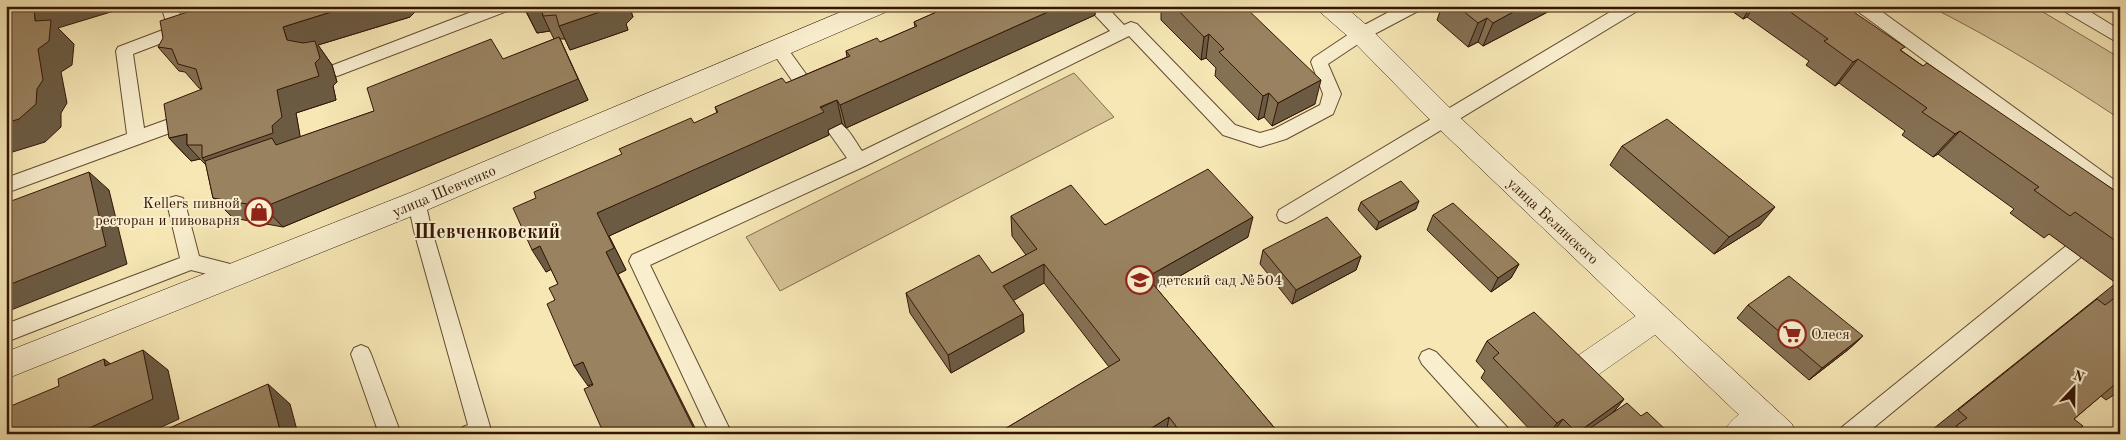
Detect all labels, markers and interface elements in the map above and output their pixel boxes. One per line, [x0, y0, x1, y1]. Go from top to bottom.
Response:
street label: улица Шевченко [391, 164, 499, 221]
street label: улица Белинского [1503, 176, 1600, 268]
place label: Kellers пивной ресторан и пивоварня [95, 197, 240, 229]
shop icon: Kellers пивной ресторан и пивоварня [244, 197, 274, 227]
district label: Шевченковский [414, 223, 560, 243]
school or university icon: детский сад №504 [1125, 265, 1155, 295]
place label: детский сад №504 [1159, 274, 1282, 289]
supermarket icon: Олеся [1777, 319, 1807, 349]
place label: Олеся [1811, 328, 1850, 343]
north arrow [2048, 362, 2098, 412]
text: N [2071, 368, 2086, 385]

